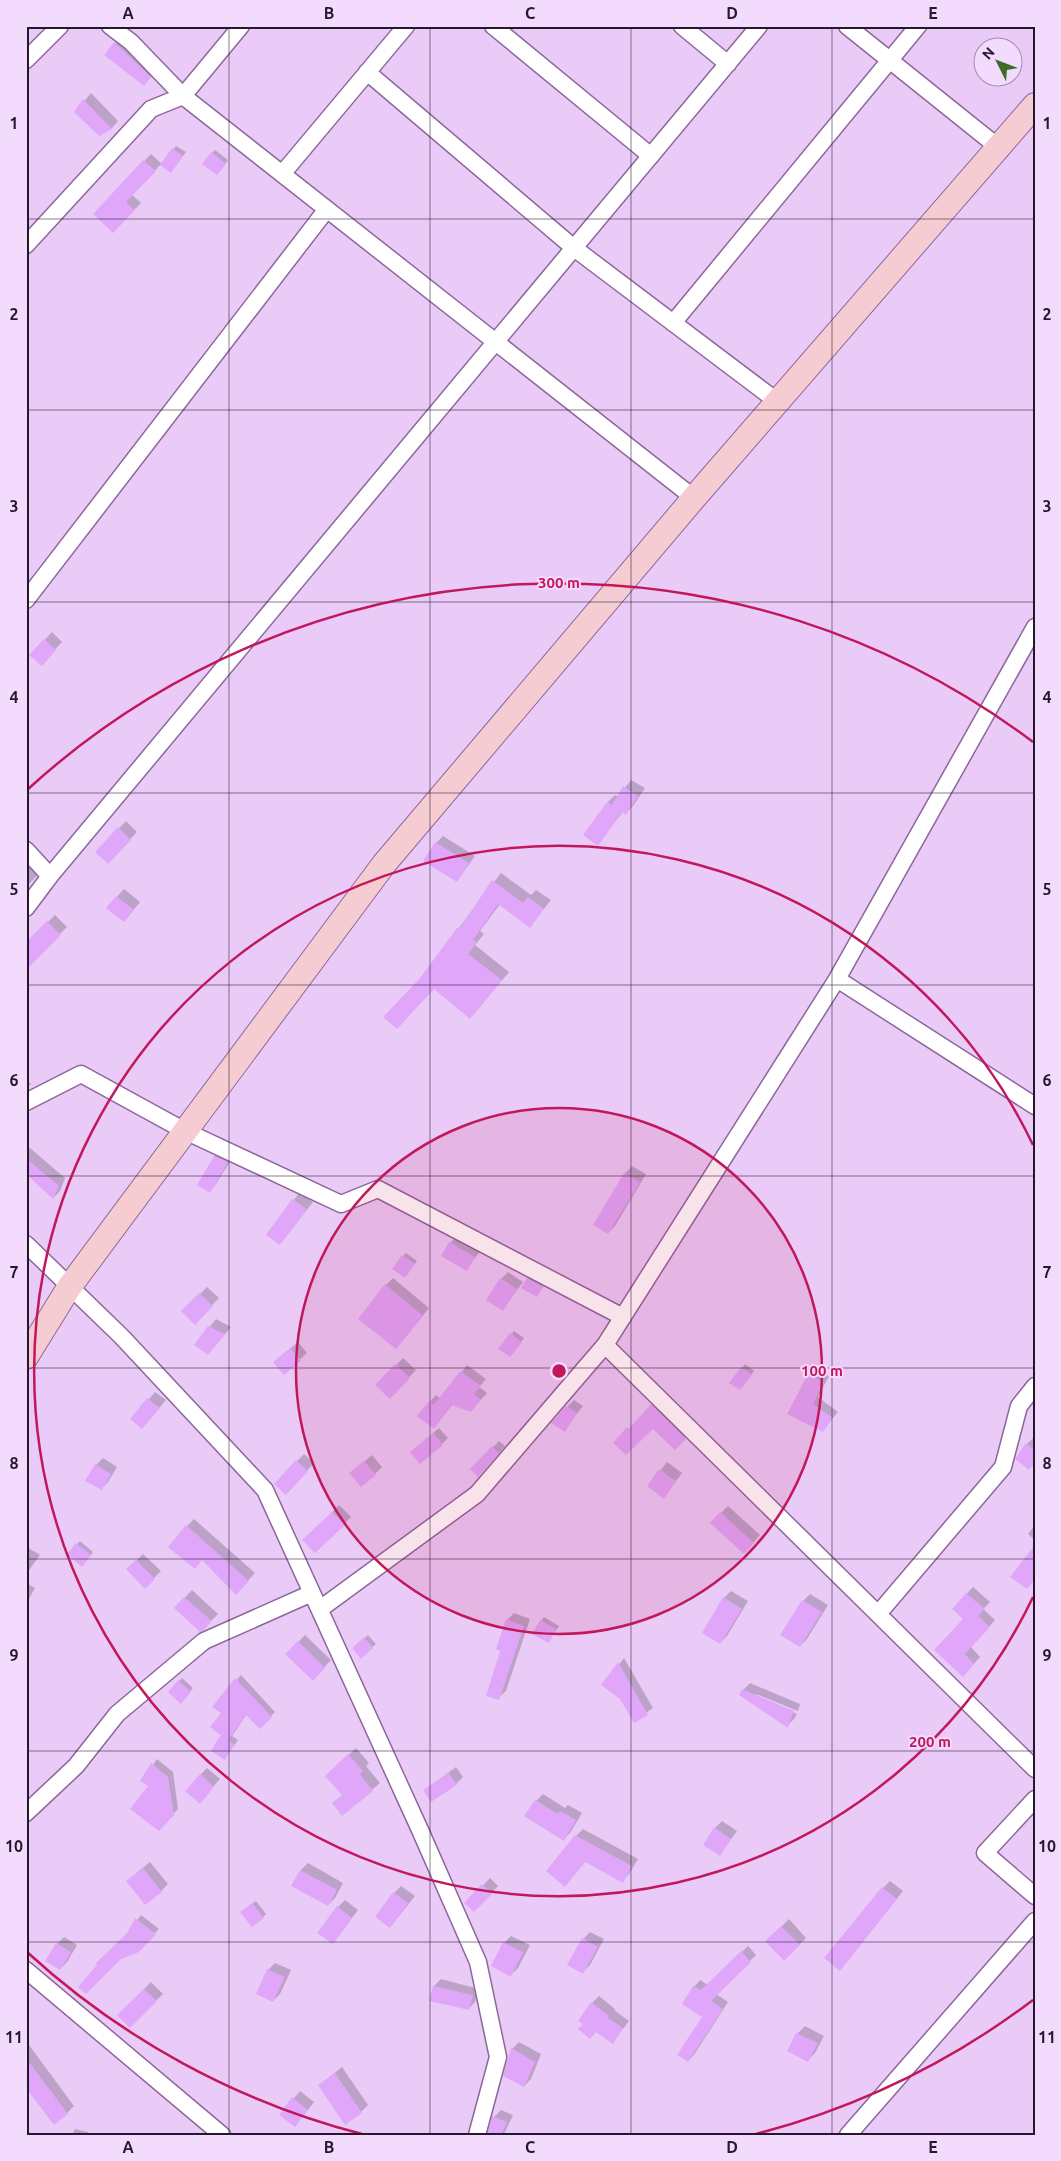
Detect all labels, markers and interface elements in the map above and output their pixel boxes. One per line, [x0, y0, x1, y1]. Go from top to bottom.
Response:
text: A [122, 4, 134, 22]
text: B [324, 4, 334, 22]
text: C [525, 4, 535, 22]
text: D [726, 4, 738, 22]
text: E [928, 4, 938, 22]
north arrow [974, 38, 1024, 88]
text: N [979, 44, 998, 63]
text: 1 [9, 114, 19, 132]
text: 1 [1042, 114, 1052, 132]
text: 2 [9, 305, 19, 323]
text: 2 [1042, 305, 1052, 323]
text: 3 [9, 497, 19, 515]
text: 3 [1042, 497, 1052, 515]
text: 300 m [538, 574, 580, 591]
text: 4 [9, 688, 19, 706]
text: 4 [1042, 688, 1052, 706]
text: 5 [9, 880, 19, 898]
text: 5 [1042, 880, 1052, 898]
text: 6 [9, 1071, 19, 1089]
text: 6 [1042, 1071, 1052, 1089]
text: 7 [9, 1263, 19, 1281]
text: 7 [1042, 1263, 1052, 1281]
centre of rings [550, 1362, 568, 1380]
text: 100 m [801, 1362, 843, 1379]
text: 8 [9, 1454, 19, 1472]
text: 8 [1042, 1454, 1052, 1472]
text: 9 [9, 1646, 19, 1664]
text: 9 [1042, 1646, 1052, 1664]
text: 200 m [909, 1733, 951, 1750]
text: 10 [5, 1837, 23, 1855]
text: 10 [1038, 1837, 1056, 1855]
text: 11 [5, 2028, 23, 2046]
text: 11 [1038, 2028, 1056, 2046]
text: A [122, 2138, 134, 2156]
text: B [324, 2138, 334, 2156]
text: C [525, 2138, 535, 2156]
text: D [726, 2138, 738, 2156]
text: E [928, 2138, 938, 2156]

